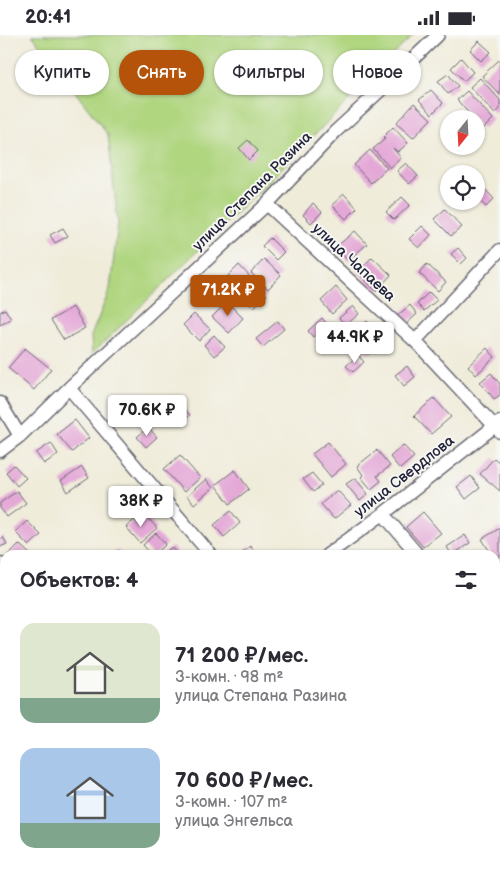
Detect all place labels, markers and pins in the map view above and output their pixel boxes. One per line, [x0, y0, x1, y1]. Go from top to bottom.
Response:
pin: 71.2K ₽ [182, 275, 274, 317]
pin: 44.9K ₽ [309, 321, 401, 364]
pin: 70.6K ₽ [101, 395, 193, 437]
pin: 38K ₽ [106, 485, 176, 528]

